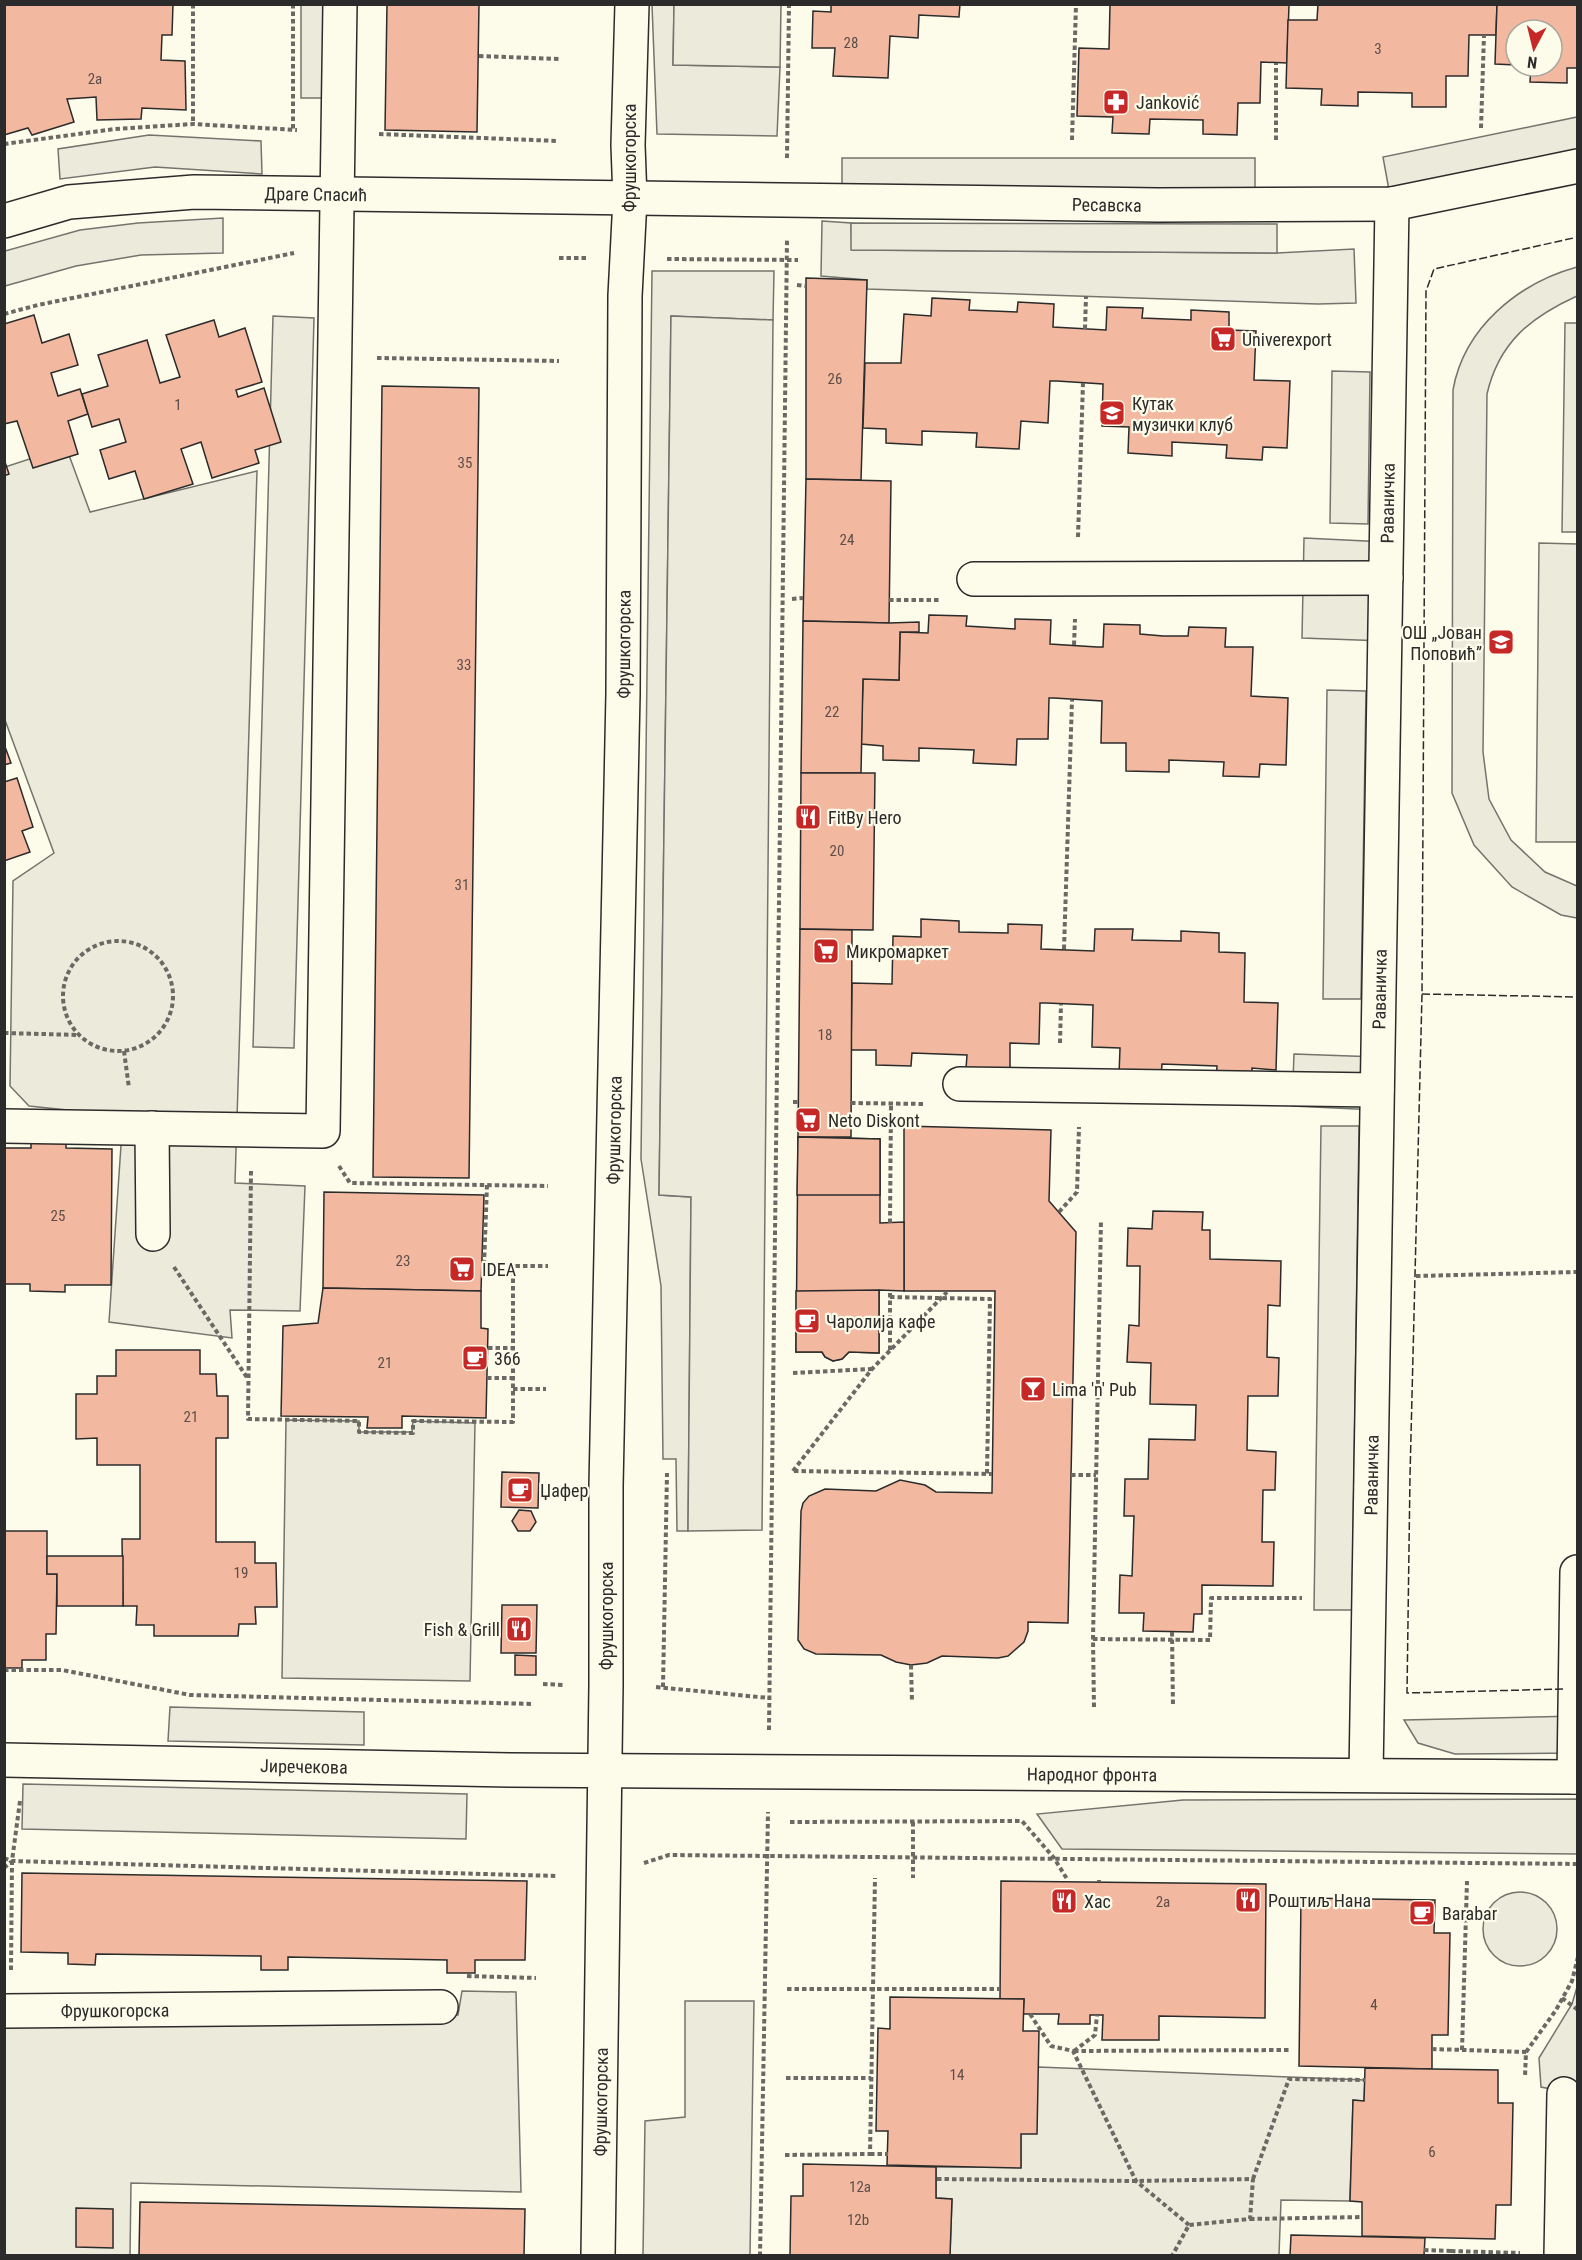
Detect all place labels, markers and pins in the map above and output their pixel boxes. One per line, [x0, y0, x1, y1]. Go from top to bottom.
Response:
pharmacy icon: Janković [1101, 87, 1131, 117]
place label: Janković [1136, 92, 1199, 113]
supermarket icon: Univerexport [1208, 324, 1238, 354]
place label: Univerexport [1242, 329, 1332, 350]
place label: Кутак музички клуб [1132, 393, 1233, 435]
school or university icon: Кутак музички клуб [1097, 398, 1127, 428]
place label: ОШ „Јован Поповић” [1402, 622, 1482, 664]
school or university icon: ОШ „Јован Поповић” [1486, 627, 1516, 657]
restaurant icon: FitBy Hero [793, 802, 823, 832]
place label: FitBy Hero [828, 807, 902, 828]
supermarket icon: Микромаркет [811, 936, 841, 966]
place label: Микромаркет [846, 941, 949, 962]
supermarket icon: Neto Diskont [793, 1105, 823, 1135]
place label: Neto Diskont [828, 1110, 920, 1131]
supermarket icon: IDEA [447, 1254, 477, 1284]
place label: IDEA [482, 1259, 517, 1280]
cafe icon: Чаролија кафе [792, 1306, 822, 1336]
place label: Чаролија кафе [826, 1311, 935, 1332]
cafe icon: 366 [460, 1343, 490, 1373]
place label: 366 [494, 1348, 521, 1369]
bar icon: Lima 'n' Pub [1018, 1374, 1048, 1404]
place label: Lima 'n' Pub [1052, 1379, 1137, 1400]
cafe icon: Џафер [505, 1475, 535, 1505]
place label: Џафер [540, 1480, 589, 1501]
restaurant icon: Fish & Grill [504, 1614, 534, 1644]
place label: Fish & Grill [424, 1619, 500, 1640]
restaurant icon: Роштиљ Нана [1233, 1885, 1263, 1915]
restaurant icon: Хас [1049, 1886, 1079, 1916]
place label: Роштиљ Нана [1268, 1890, 1371, 1911]
place label: Хас [1084, 1891, 1111, 1912]
cafe icon: Barabar [1407, 1898, 1437, 1928]
place label: Barabar [1442, 1903, 1498, 1924]

